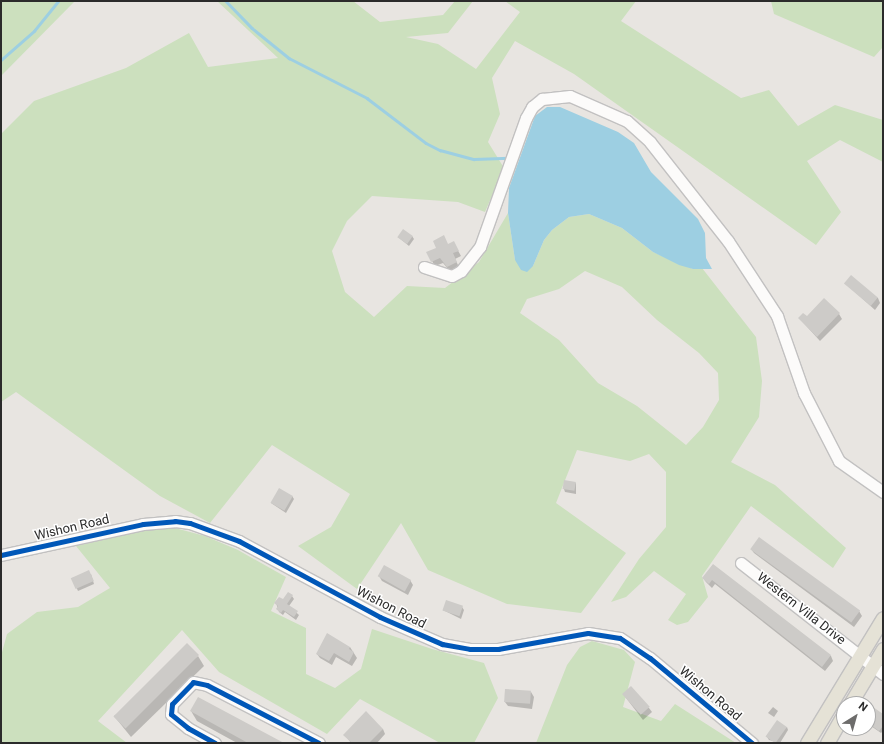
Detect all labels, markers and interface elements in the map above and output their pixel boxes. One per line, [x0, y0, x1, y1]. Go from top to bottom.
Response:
street label: Wishon Road [33, 512, 111, 544]
street label: Western Villa Drive [754, 570, 848, 648]
street label: Wishon Road [354, 584, 428, 632]
street label: Wishon Road [676, 664, 744, 724]
north arrow [836, 696, 876, 736]
text: N [856, 699, 870, 714]

